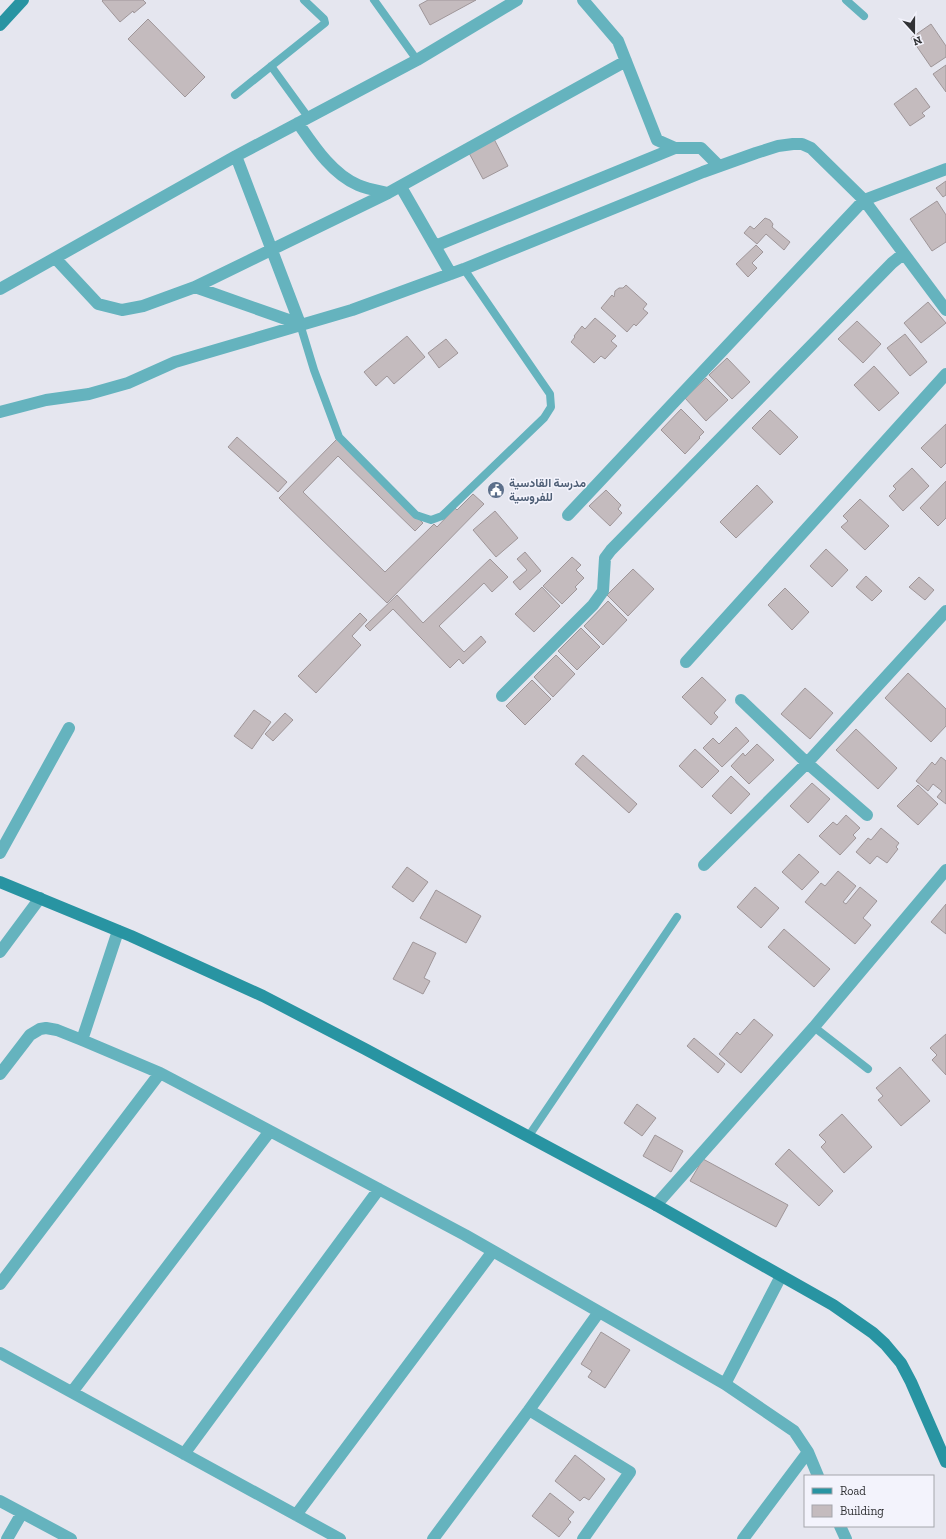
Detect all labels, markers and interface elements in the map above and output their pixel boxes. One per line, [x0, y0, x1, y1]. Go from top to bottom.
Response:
north arrow [894, 12, 934, 52]
text: N [911, 33, 924, 49]
place label: مدرسة القادسية للفروسية [509, 476, 586, 505]
public building icon: مدرسة القادسية للفروسية [486, 480, 506, 500]
legend [804, 1475, 934, 1527]
text: Road [840, 1484, 866, 1498]
text: Building [840, 1504, 884, 1518]

